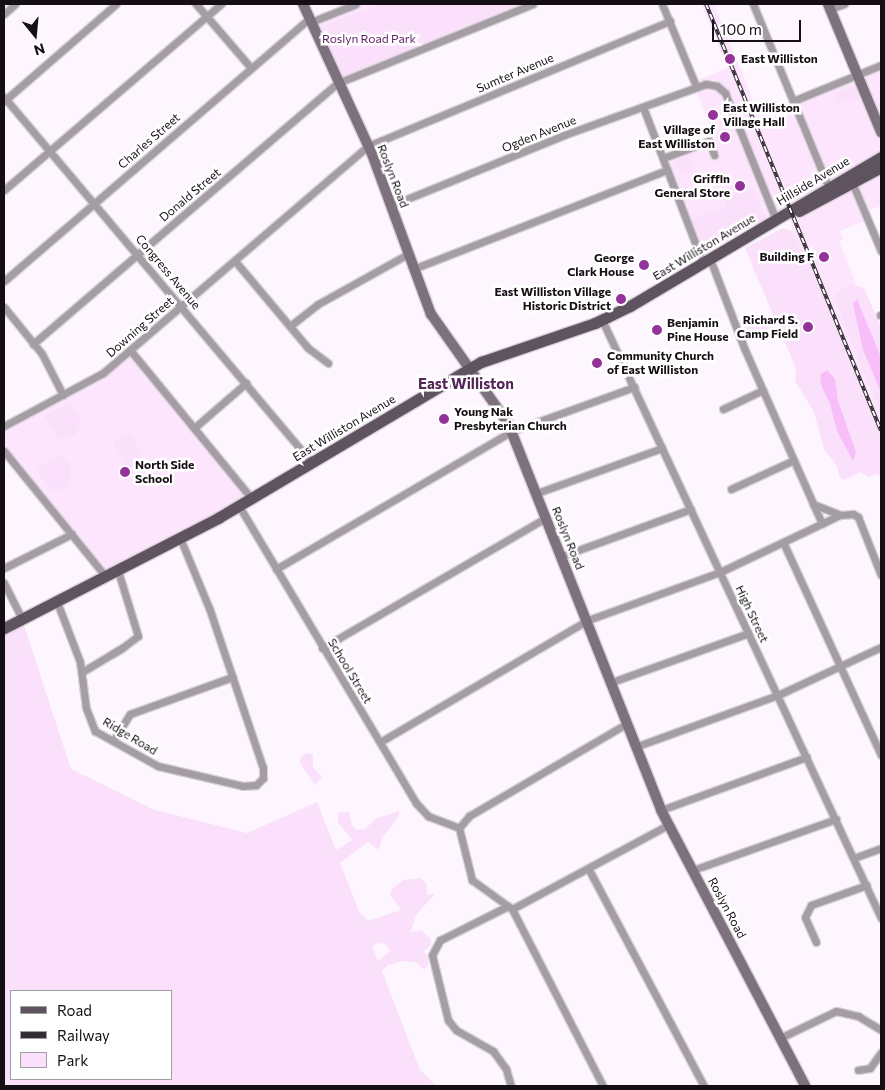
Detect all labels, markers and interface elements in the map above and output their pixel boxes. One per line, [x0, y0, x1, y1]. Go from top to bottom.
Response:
north arrow [10, 10, 60, 60]
scale bar [715, 10, 804, 42]
text: 100 m [720, 20, 762, 38]
park label: Roslyn Road Park [322, 32, 416, 46]
text: N [32, 40, 47, 59]
street label: Sumter Avenue [474, 50, 556, 96]
marker: East Williston [723, 52, 737, 66]
place label: East Williston [741, 52, 818, 66]
place label: East Williston Village Hall [723, 101, 800, 129]
marker: East Williston Village Hall [707, 109, 719, 121]
street label: Charles Street [115, 110, 183, 172]
street label: Ogden Avenue [500, 113, 578, 155]
place label: Village of East Williston [638, 123, 715, 151]
marker: Village of East Williston [719, 131, 731, 143]
street label: Roslyn Road [374, 142, 412, 210]
street label: Hillside Avenue [774, 154, 852, 208]
street label: Donald Street [157, 165, 223, 225]
place label: Griffin General Store [655, 172, 730, 200]
marker: Griffin General Store [734, 180, 746, 192]
street label: East Williston Avenue [650, 211, 758, 283]
street label: Congress Avenue [133, 232, 203, 312]
place label: Building F [759, 250, 814, 264]
place label: George Clark House [567, 251, 634, 279]
marker: Building F [818, 251, 830, 263]
marker: George Clark House [638, 259, 650, 271]
place label: East Williston Village Historic District [494, 285, 611, 313]
marker: East Williston Village Historic District [615, 293, 627, 305]
street label: Downing Street [103, 294, 177, 360]
place label: Richard S. Camp Field [737, 313, 798, 341]
place label: Benjamin Pine House [667, 316, 729, 344]
marker: Richard S. Camp Field [802, 321, 814, 333]
marker: Benjamin Pine House [651, 324, 663, 336]
place label: Community Church of East Williston [607, 349, 714, 377]
marker: Community Church of East Williston [591, 357, 603, 369]
district label: East Williston [418, 375, 514, 393]
street label: East Williston Avenue [290, 392, 398, 464]
place label: Young Nak Presbyterian Church [454, 405, 567, 433]
marker: Young Nak Presbyterian Church [438, 413, 450, 425]
place label: North Side School [135, 458, 194, 486]
marker: North Side School [119, 466, 131, 478]
street label: Roslyn Road [549, 504, 587, 572]
street label: High Street [732, 583, 772, 645]
street label: School Street [325, 636, 375, 706]
street label: Ridge Road [100, 714, 160, 758]
street label: Roslyn Road [705, 875, 749, 941]
legend [10, 990, 172, 1080]
text: Road [57, 1001, 92, 1019]
text: Railway [57, 1026, 110, 1044]
text: Park [57, 1051, 88, 1069]

